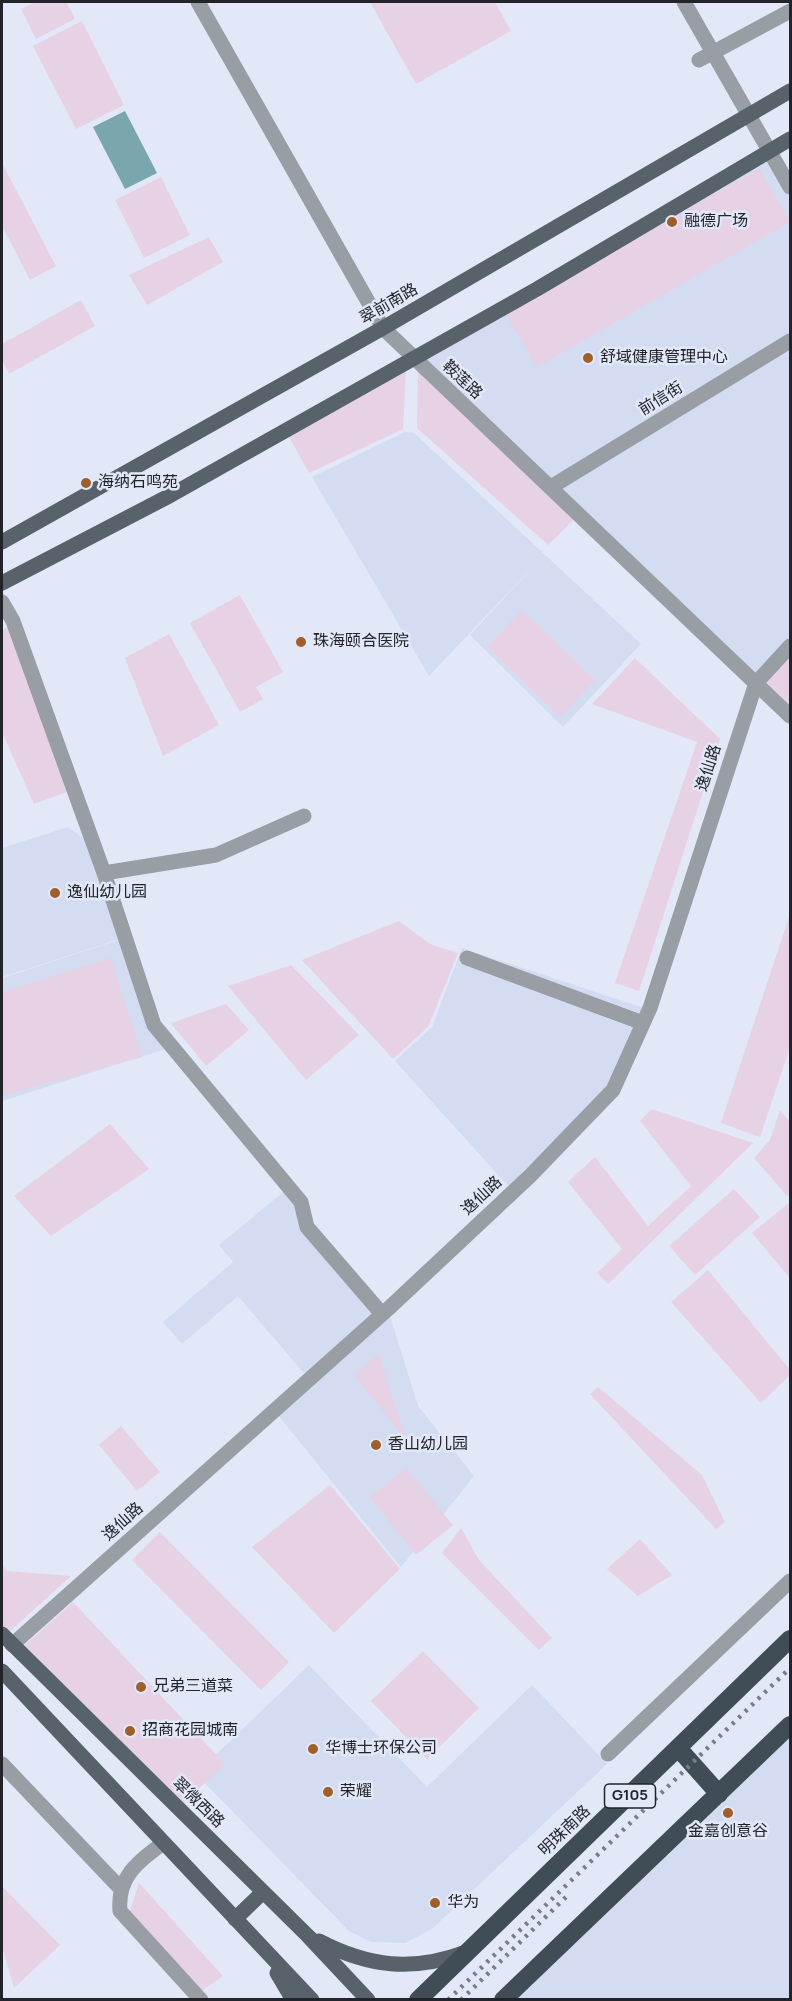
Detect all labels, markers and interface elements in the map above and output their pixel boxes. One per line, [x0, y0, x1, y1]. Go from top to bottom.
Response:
place label: 融德广场 [684, 212, 748, 232]
marker: 融德广场 [665, 215, 679, 229]
street label: 翠前南路 [356, 280, 422, 328]
place label: 舒域健康管理中心 [600, 348, 728, 368]
marker: 舒域健康管理中心 [581, 351, 595, 365]
street label: 鞍莲路 [438, 357, 486, 403]
street label: 前信街 [636, 378, 686, 420]
place label: 海纳石鸣苑 [98, 473, 178, 493]
marker: 海纳石鸣苑 [79, 476, 93, 490]
place label: 珠海颐合医院 [313, 632, 409, 652]
marker: 珠海颐合医院 [294, 635, 308, 649]
street label: 逸仙路 [692, 742, 726, 794]
place label: 逸仙幼儿园 [67, 883, 147, 903]
marker: 逸仙幼儿园 [48, 886, 62, 900]
street label: 逸仙路 [458, 1173, 506, 1219]
place label: 香山幼儿园 [388, 1435, 468, 1455]
marker: 香山幼儿园 [369, 1438, 383, 1452]
street label: 逸仙路 [99, 1499, 147, 1545]
place label: 兄弟三道菜 [153, 1677, 233, 1697]
marker: 兄弟三道菜 [134, 1680, 148, 1694]
place label: 招商花园城南 [142, 1721, 238, 1741]
marker: 招商花园城南 [123, 1724, 137, 1738]
place label: 华博士环保公司 [325, 1739, 437, 1759]
marker: 华博士环保公司 [306, 1742, 320, 1756]
street label: 翠微西路 [168, 1774, 228, 1832]
place label: 荣耀 [340, 1782, 372, 1802]
road number: G105 [604, 1784, 656, 1808]
marker: 荣耀 [321, 1785, 335, 1799]
street label: 明珠南路 [535, 1802, 595, 1860]
marker: 金嘉创意谷 [721, 1806, 735, 1820]
place label: 金嘉创意谷 [688, 1822, 768, 1842]
place label: 华为 [447, 1893, 479, 1913]
marker: 华为 [428, 1896, 442, 1910]

